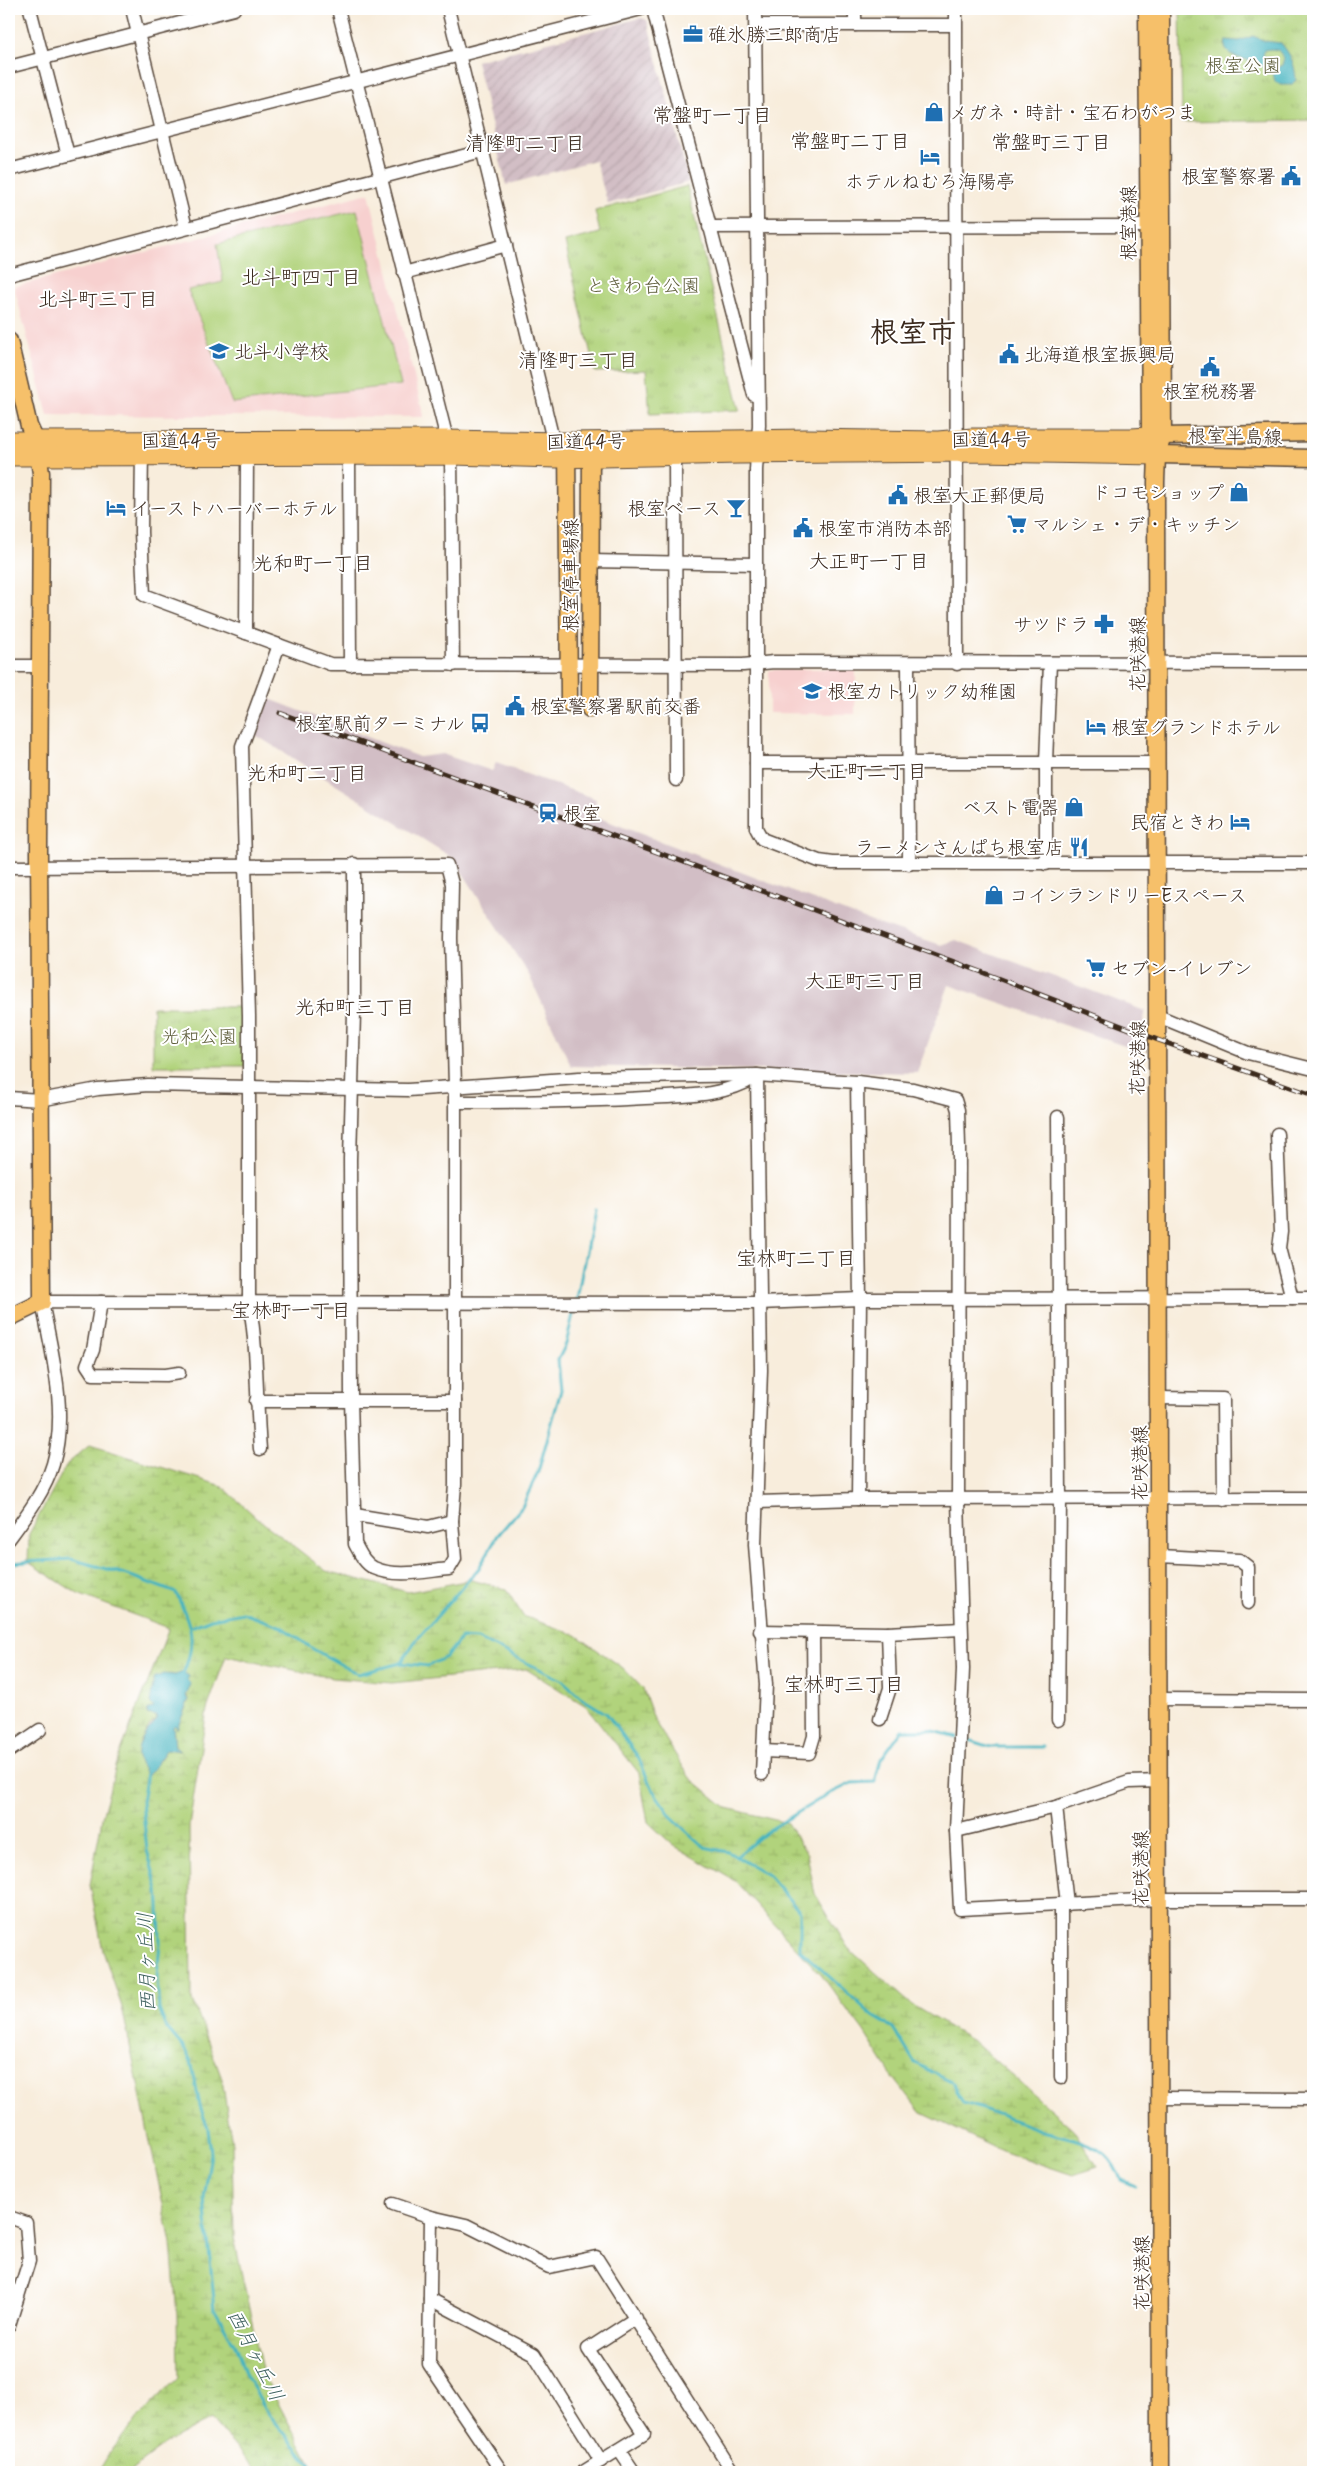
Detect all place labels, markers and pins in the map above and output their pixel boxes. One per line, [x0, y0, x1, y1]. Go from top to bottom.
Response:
office icon: 碓氷勝三郎商店 [682, 23, 704, 45]
place label: 碓氷勝三郎商店 [708, 23, 841, 48]
shop icon: メガネ・時計・宝石わがつま [923, 101, 945, 123]
place label: メガネ・時計・宝石わがつま [949, 101, 1196, 126]
hotel icon: ホテルねむろ海陽亭 [919, 146, 941, 168]
place label: 根室警察署 [1181, 165, 1276, 190]
public building icon: 根室警察署 [1280, 165, 1302, 187]
place label: ホテルねむろ海陽亭 [845, 170, 1015, 195]
school or university icon: 北斗小学校 [208, 340, 230, 362]
place label: 北斗小学校 [234, 340, 329, 365]
public building icon: 北海道根室振興局 [998, 343, 1020, 365]
place label: 北海道根室振興局 [1024, 343, 1176, 368]
public building icon: 根室税務署 [1199, 356, 1221, 378]
place label: 根室税務署 [1162, 380, 1258, 405]
place label: ドコモショップ [1092, 481, 1224, 506]
shop icon: ドコモショップ [1228, 481, 1250, 503]
public building icon: 根室大正郵便局 [887, 484, 909, 506]
place label: 根室大正郵便局 [913, 484, 1046, 509]
hotel icon: イーストハーバーホテル [105, 497, 127, 519]
place label: イーストハーバーホテル [131, 497, 338, 522]
place label: 根室ベース [627, 497, 721, 522]
bar icon: 根室ベース [725, 497, 747, 519]
supermarket icon: マルシェ・デ・キッチン [1006, 513, 1028, 535]
place label: マルシェ・デ・キッチン [1032, 513, 1241, 538]
public building icon: 根室市消防本部 [792, 517, 814, 539]
place label: 根室市消防本部 [818, 517, 951, 542]
place label: サツドラ [1013, 613, 1089, 638]
pharmacy icon: サツドラ [1093, 613, 1115, 635]
school or university icon: 根室カトリック幼稚園 [801, 680, 823, 702]
place label: 根室カトリック幼稚園 [827, 680, 1017, 705]
public building icon: 根室警察署駅前交番 [504, 695, 526, 717]
place label: 根室警察署駅前交番 [530, 695, 701, 720]
place label: 根室駅前ターミナル [296, 712, 465, 737]
bus stop icon: 根室駅前ターミナル [469, 712, 491, 734]
hotel icon: 根室グランドホテル [1085, 716, 1107, 738]
place label: 根室グランドホテル [1111, 716, 1281, 741]
place label: ベスト電器 [962, 796, 1059, 821]
shop icon: ベスト電器 [1063, 796, 1085, 818]
station icon: 根室 [537, 802, 559, 824]
place label: 根室 [563, 802, 601, 827]
place label: 民宿ときわ [1130, 811, 1225, 836]
hotel icon: 民宿ときわ [1229, 811, 1251, 833]
place label: ラーメンさんぱち根室店 [855, 836, 1064, 861]
restaurant icon: ラーメンさんぱち根室店 [1068, 836, 1090, 858]
shop icon: コインランドリーEスペース [983, 884, 1005, 906]
place label: コインランドリーEスペース [1009, 884, 1247, 909]
supermarket icon: セブン-イレブン [1085, 957, 1107, 979]
place label: セブン-イレブン [1111, 957, 1253, 982]

